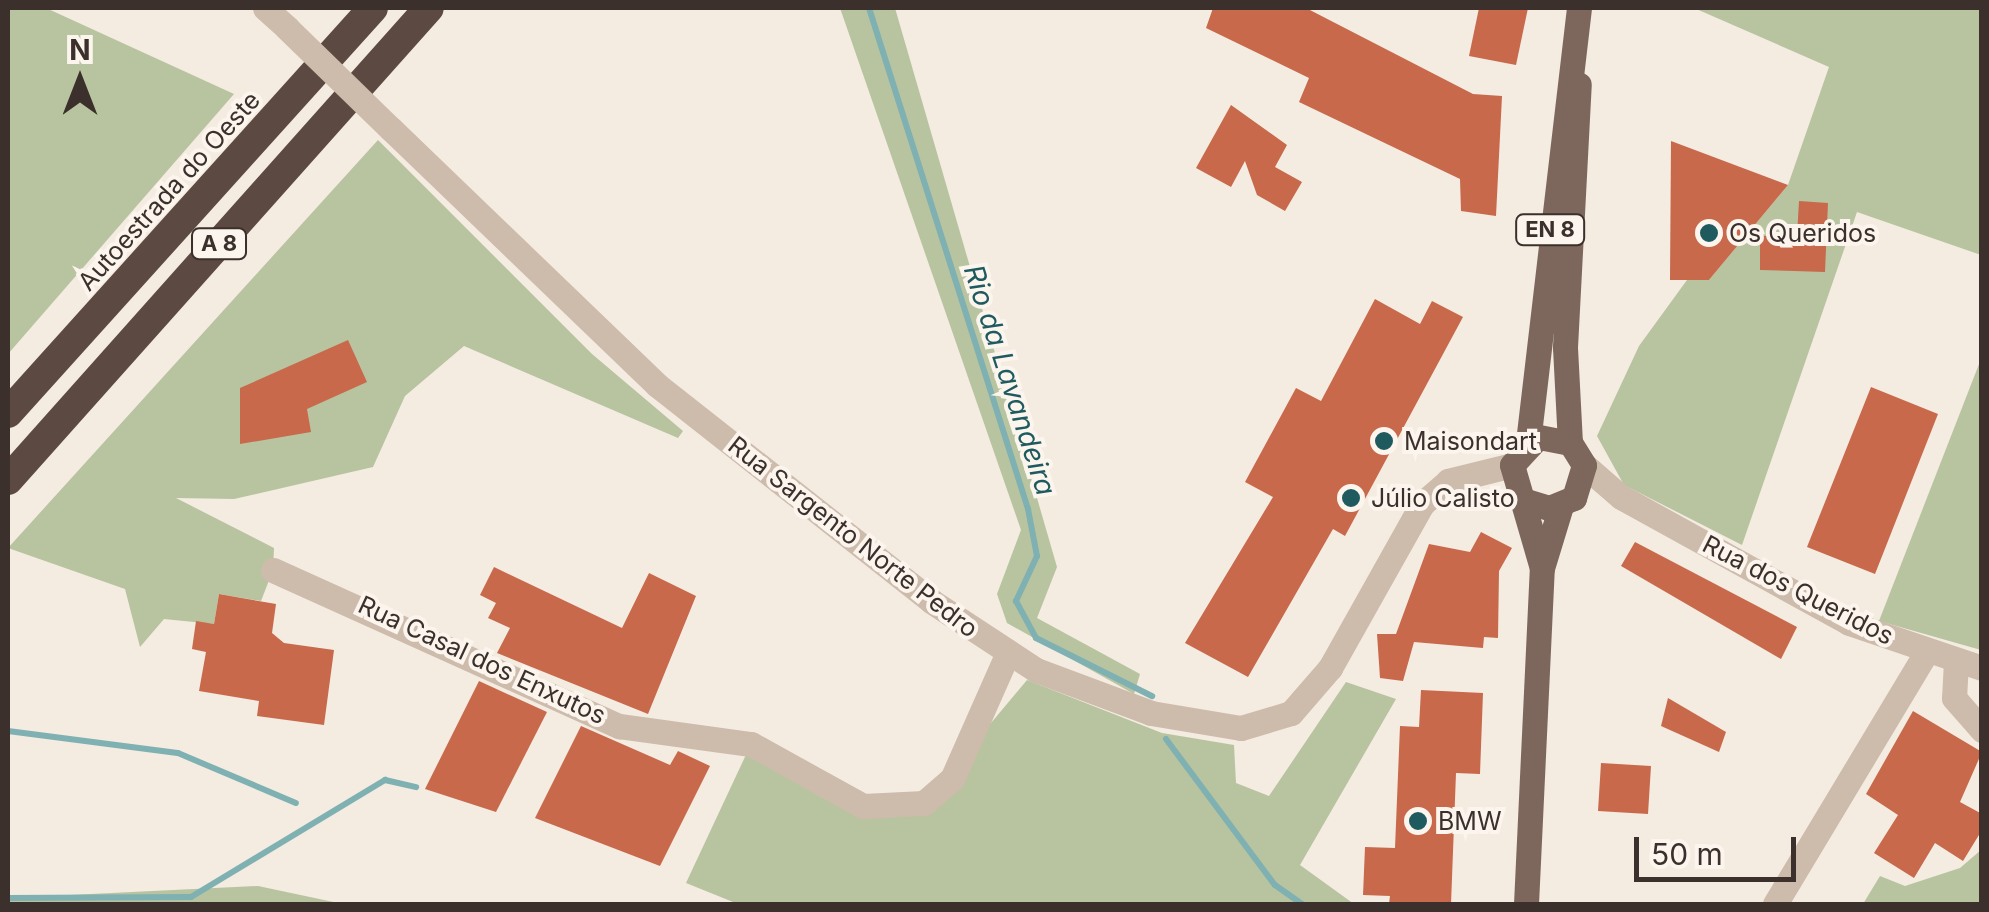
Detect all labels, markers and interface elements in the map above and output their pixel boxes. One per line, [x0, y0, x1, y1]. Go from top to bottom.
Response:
north arrow [30, 30, 130, 130]
text: N [69, 33, 91, 67]
street label: Autoestrada do Oeste [72, 85, 266, 297]
road number: EN 8 [1515, 213, 1585, 247]
place label: Os Queridos [1729, 218, 1876, 248]
marker: Os Queridos [1698, 222, 1720, 244]
road number: A 8 [189, 227, 249, 261]
water label: Rio da Lavandeira [957, 260, 1063, 500]
place label: Maisondart [1404, 426, 1537, 456]
street label: Rua Sargento Norte Pedro [722, 430, 984, 644]
marker: Maisondart [1373, 430, 1395, 452]
place label: Júlio Calisto [1371, 483, 1515, 513]
marker: Júlio Calisto [1340, 487, 1362, 509]
street label: Rua dos Queridos [1698, 529, 1898, 651]
street label: Rua Casal dos Enxutos [354, 589, 610, 731]
place label: BMW [1438, 806, 1502, 836]
marker: BMW [1407, 810, 1429, 832]
scale bar [1639, 817, 1802, 879]
text: 50 m [1651, 836, 1723, 872]

